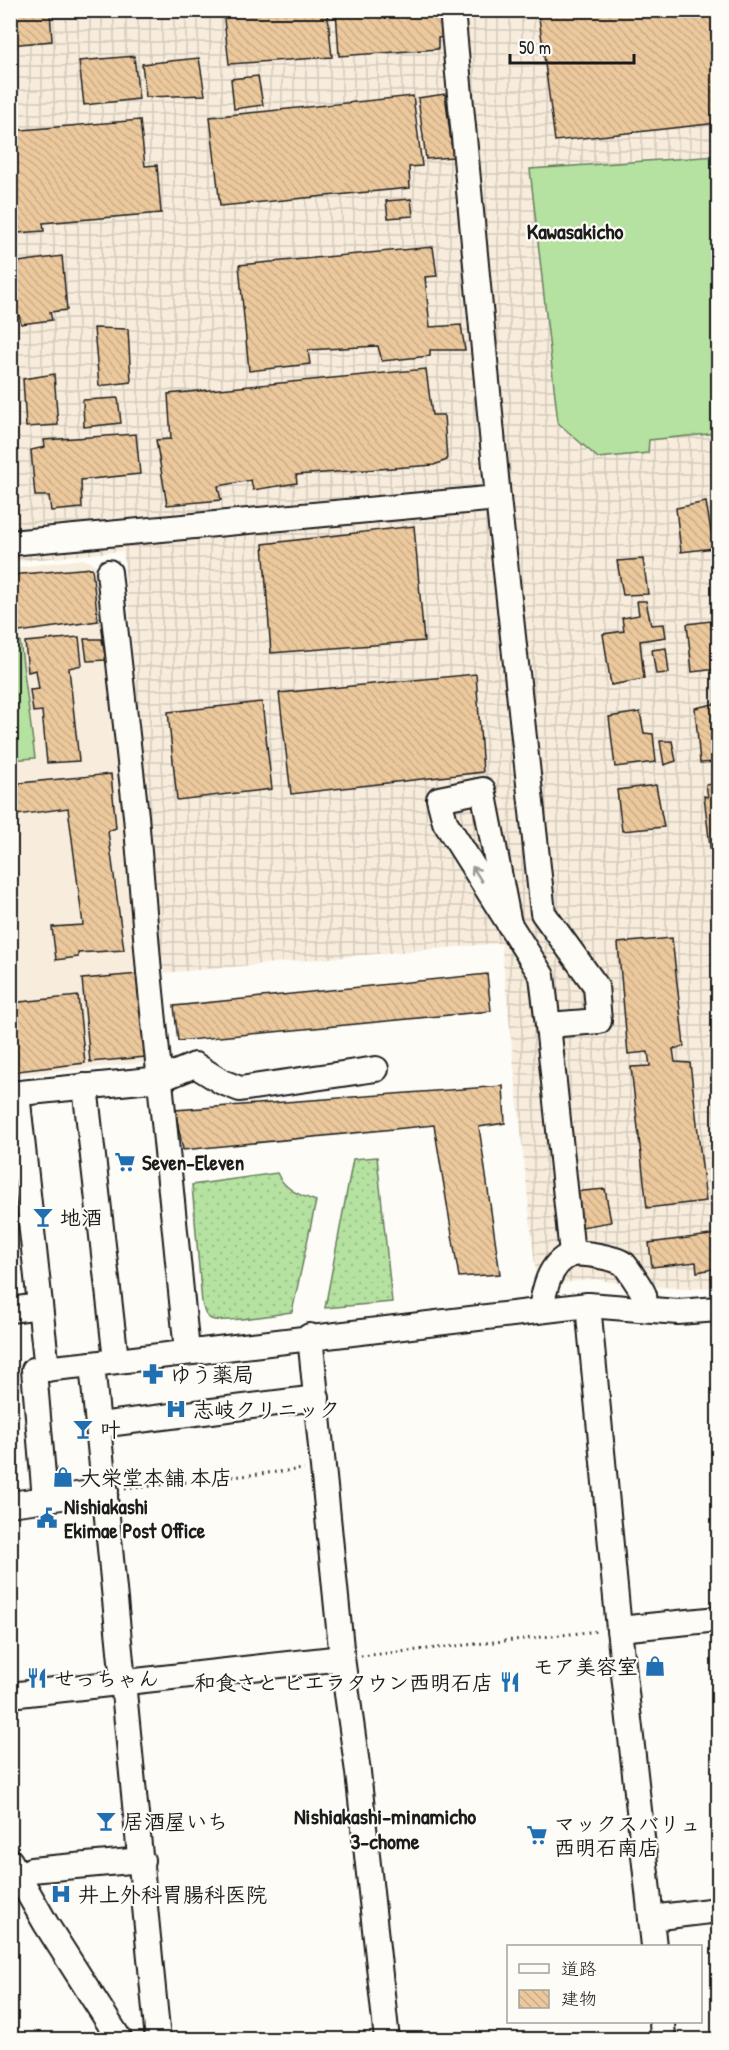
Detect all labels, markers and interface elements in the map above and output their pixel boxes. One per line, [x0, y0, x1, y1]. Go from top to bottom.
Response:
scale bar [510, 27, 634, 65]
text: 50 m [519, 35, 551, 60]
district label: Kawasakicho [527, 216, 624, 246]
one-way arrow [471, 866, 483, 883]
place label: Seven-Eleven [142, 1148, 244, 1177]
supermarket icon: Seven-Eleven [113, 1150, 137, 1174]
place label: 地酒 [60, 1203, 102, 1232]
bar icon: 地酒 [31, 1205, 55, 1229]
place label: ゆう薬局 [170, 1360, 254, 1389]
pharmacy icon: ゆう薬局 [141, 1362, 165, 1386]
place label: 志岐クリニック [193, 1395, 340, 1424]
hospital icon: 志岐クリニック [164, 1397, 188, 1421]
place label: 叶 [100, 1415, 121, 1444]
bar icon: 叶 [71, 1417, 95, 1441]
place label: 大栄堂本舗 本店 [80, 1463, 232, 1492]
shop icon: 大栄堂本舗 本店 [51, 1465, 75, 1489]
place label: Nishiakashi Ekimae Post Office [64, 1492, 206, 1545]
public building icon: Nishiakashi Ekimae Post Office [35, 1506, 59, 1530]
place label: モア美容室 [533, 1652, 638, 1681]
shop icon: モア美容室 [643, 1654, 667, 1678]
place label: せっちゃん [54, 1664, 159, 1693]
restaurant icon: せっちゃん [25, 1666, 49, 1690]
place label: 和食さと ビエラタウン西明石店 [194, 1668, 493, 1697]
restaurant icon: 和食さと ビエラタウン西明石店 [498, 1670, 522, 1694]
district label: Nishiakashi-minamicho 3-chome [294, 1801, 476, 1856]
place label: 居酒屋いち [123, 1807, 228, 1836]
bar icon: 居酒屋いち [94, 1809, 118, 1833]
place label: マックスバリュ 西明石南店 [554, 1809, 701, 1862]
supermarket icon: マックスバリュ 西明石南店 [525, 1823, 549, 1847]
place label: 井上外科胃腸科医院 [78, 1880, 267, 1909]
hospital icon: 井上外科胃腸科医院 [49, 1882, 73, 1906]
legend [507, 1945, 702, 2023]
text: 道路 [561, 1956, 597, 1981]
text: 建物 [561, 1986, 597, 2011]

